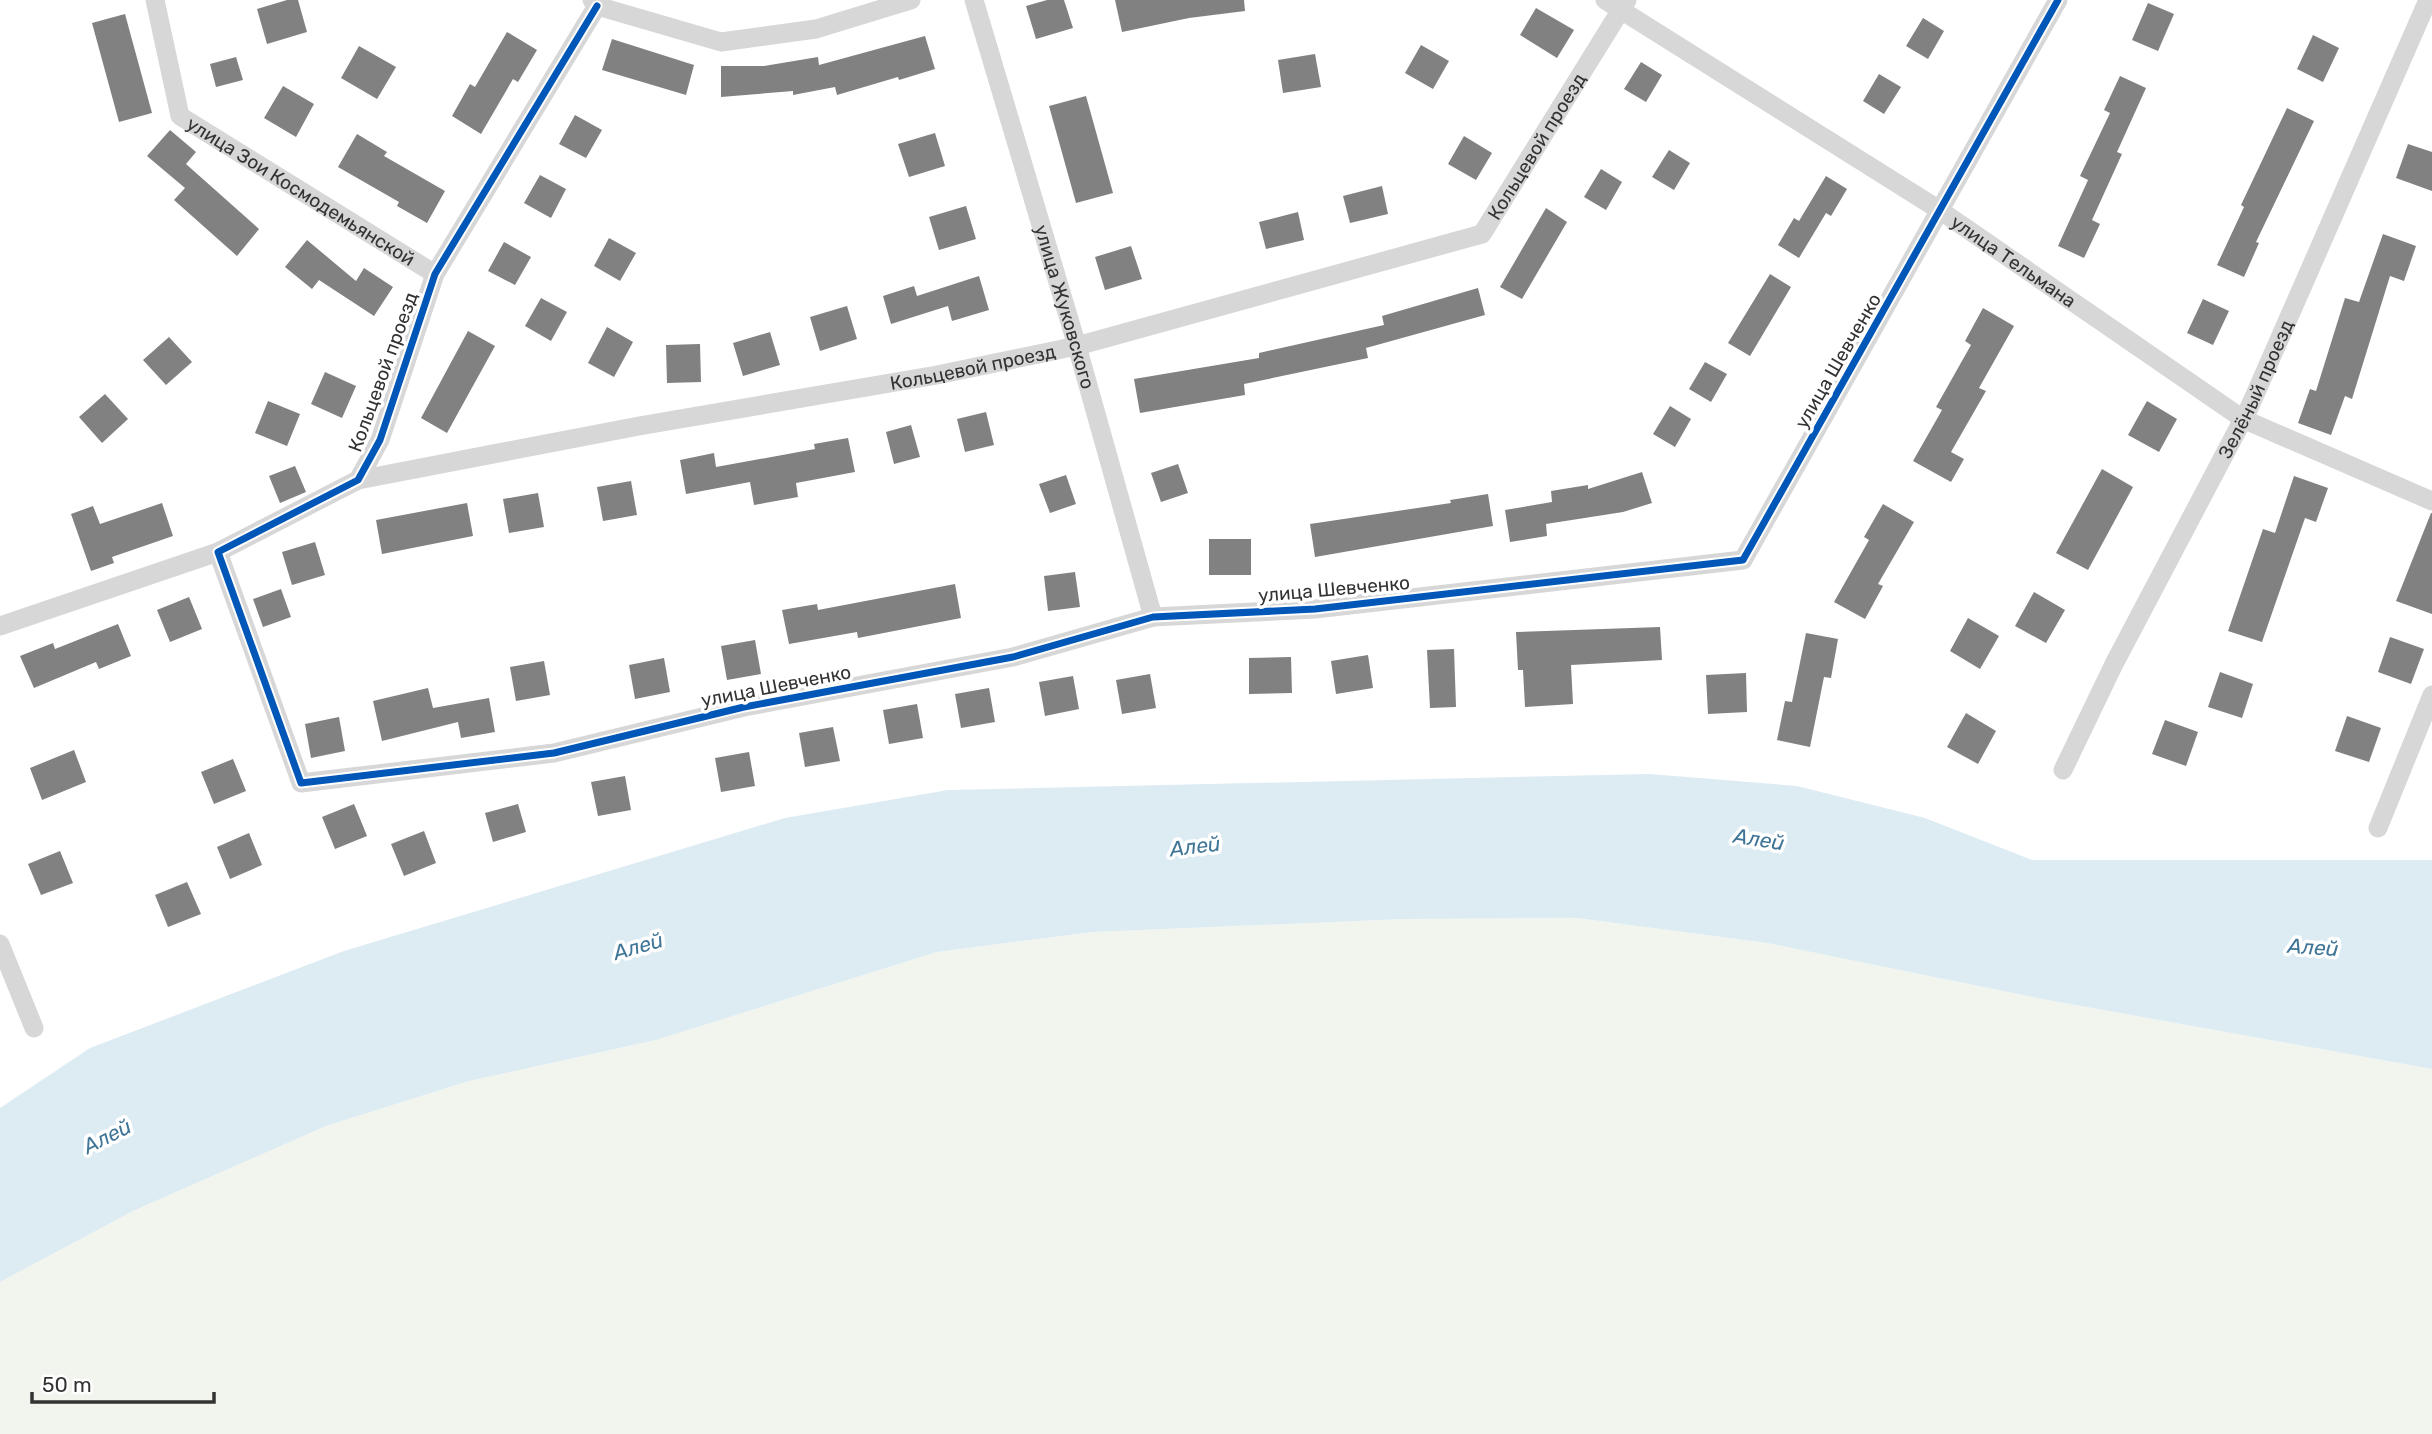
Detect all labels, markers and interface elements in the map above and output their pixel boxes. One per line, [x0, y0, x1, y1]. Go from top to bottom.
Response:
street label: Кольцевой проезд [1482, 69, 1591, 224]
street label: улица Зои Космодемьянской [183, 112, 419, 270]
street label: улица Тельмана [1947, 210, 2081, 312]
street label: улица Жуковского [1030, 222, 1100, 391]
street label: Кольцевой проезд [343, 289, 423, 455]
street label: улица Шевченко [1790, 289, 1886, 433]
street label: Зелёный проезд [2213, 316, 2298, 462]
street label: Кольцевой проезд [888, 339, 1058, 394]
street label: улица Шевченко [1257, 571, 1411, 607]
street label: улица Шевченко [699, 660, 853, 712]
water label: Алей [1731, 823, 1786, 855]
water label: Алей [1167, 830, 1222, 862]
water label: Алей [609, 927, 666, 965]
water label: Алей [2286, 933, 2340, 961]
water label: Алей [78, 1113, 136, 1159]
scale bar [32, 1360, 214, 1404]
text: 50 m [42, 1372, 92, 1397]

